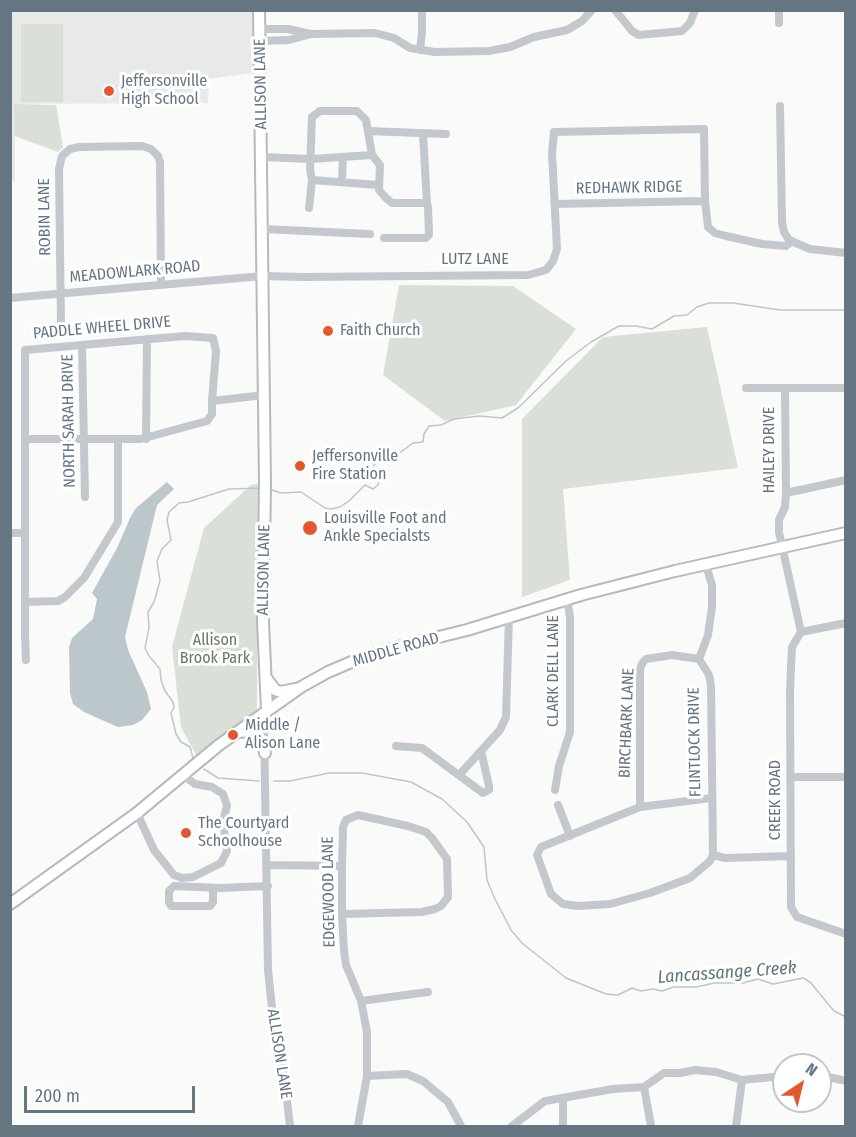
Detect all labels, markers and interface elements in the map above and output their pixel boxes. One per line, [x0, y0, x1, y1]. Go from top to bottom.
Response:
street label: ALLISON LANE [251, 38, 271, 130]
place label: Jeffersonville High School [121, 72, 207, 110]
marker: Jeffersonville High School [102, 84, 116, 98]
street label: REDHAWK RIDGE [575, 177, 683, 199]
street label: ROBIN LANE [35, 178, 55, 256]
street label: LUTZ LANE [441, 250, 509, 270]
street label: MEADOWLARK ROAD [69, 257, 201, 287]
street label: PADDLE WHEEL DRIVE [32, 312, 172, 344]
place label: Faith Church [340, 321, 421, 341]
marker: Faith Church [321, 324, 335, 338]
street label: NORTH SARAH DRIVE [58, 354, 80, 488]
street label: HAILEY DRIVE [760, 407, 780, 493]
place label: Jeffersonville Fire Station [312, 447, 398, 485]
marker: Jeffersonville Fire Station [293, 459, 307, 473]
place label: Louisville Foot and Ankle Specialsts [324, 509, 446, 547]
marker: Louisville Foot and Ankle Specialsts [301, 519, 319, 537]
street label: ALLISON LANE [254, 524, 274, 616]
street label: CLARK DELL LANE [544, 615, 564, 727]
street label: MIDDLE ROAD [351, 629, 441, 671]
park label: Allison Brook Park [180, 631, 250, 669]
street label: BIRCHBARK LANE [615, 668, 639, 778]
street label: FLINTLOCK DRIVE [684, 687, 706, 797]
place label: Middle / Alison Lane [245, 716, 320, 754]
marker: Middle / Alison Lane [226, 728, 240, 742]
street label: CREEK ROAD [766, 760, 786, 840]
place label: The Courtyard Schoolhouse [198, 814, 289, 852]
marker: The Courtyard Schoolhouse [179, 826, 193, 840]
street label: EDGEWOOD LANE [318, 836, 340, 948]
water label: Lancassange Creek [657, 957, 797, 989]
street label: ALLISON LANE [262, 1008, 296, 1100]
north arrow [772, 1053, 832, 1113]
text: N [802, 1059, 821, 1080]
scale bar [27, 1074, 198, 1112]
text: 200 m [35, 1085, 80, 1107]

